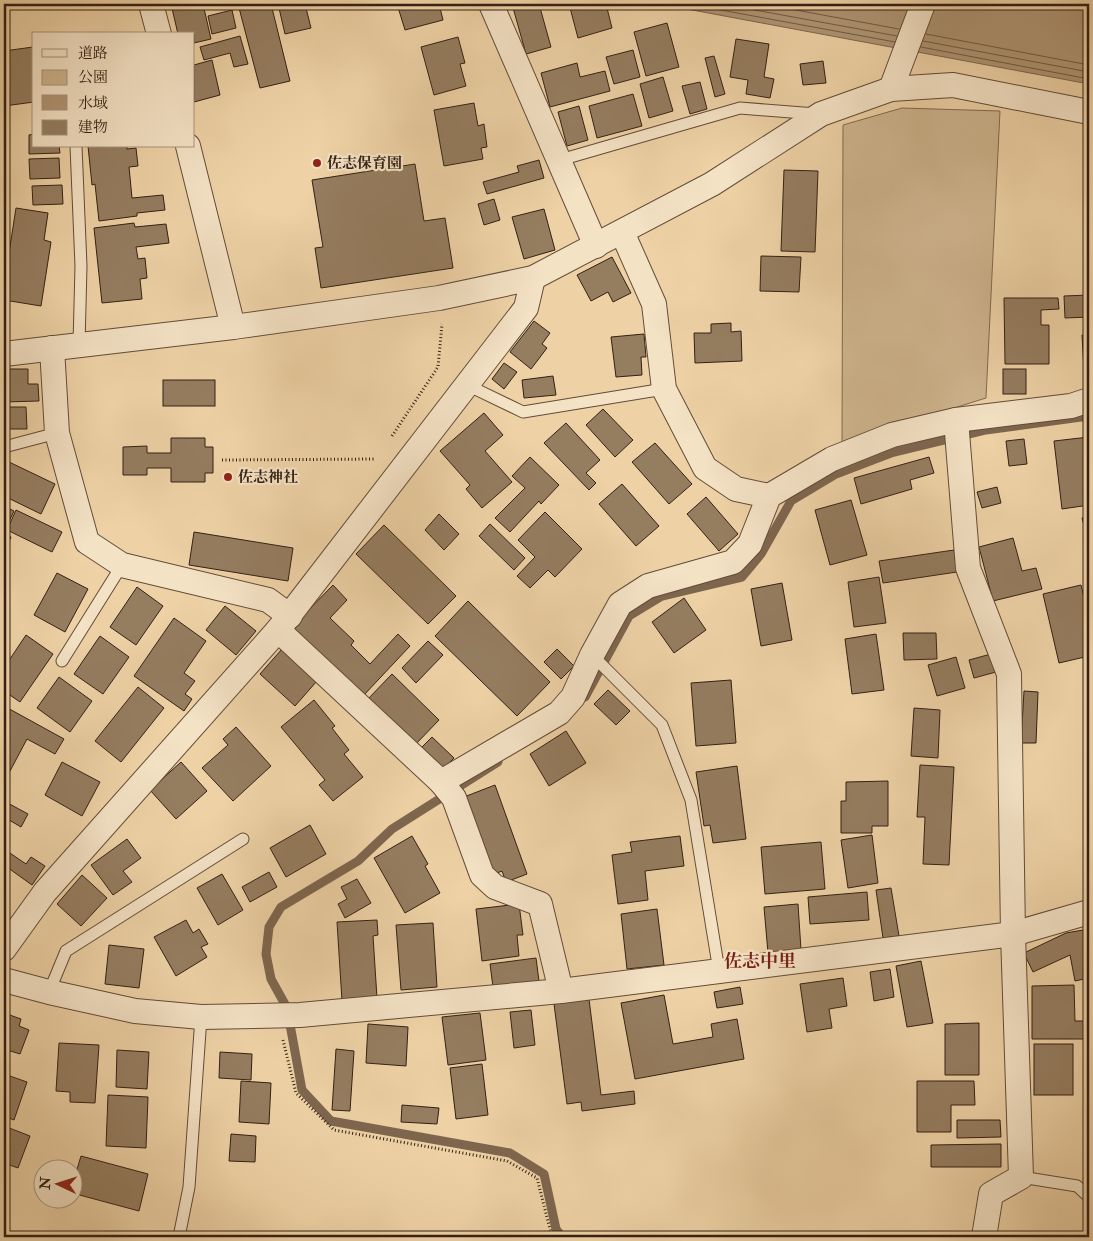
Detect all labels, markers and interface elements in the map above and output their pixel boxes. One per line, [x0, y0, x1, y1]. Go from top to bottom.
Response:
legend [32, 32, 195, 148]
text: 道路 [78, 44, 108, 63]
text: 公園 [78, 68, 108, 87]
text: 水域 [78, 94, 108, 113]
text: 建物 [78, 118, 108, 137]
place label: 佐志保育園 [327, 154, 402, 173]
marker: 佐志保育園 [311, 157, 323, 169]
place label: 佐志神社 [238, 468, 298, 487]
marker: 佐志神社 [222, 471, 234, 483]
district label: 佐志中里 [724, 950, 796, 973]
north arrow [32, 1158, 82, 1208]
text: N [37, 1176, 54, 1191]

